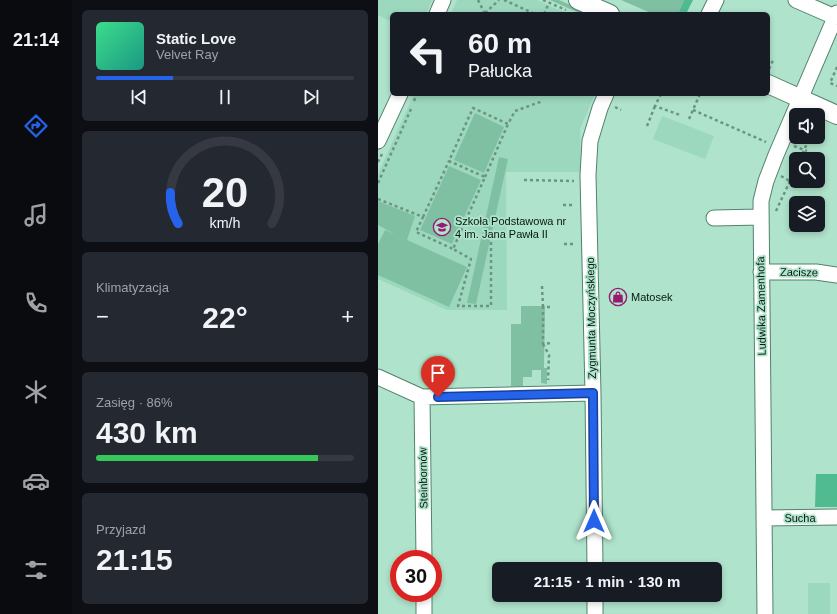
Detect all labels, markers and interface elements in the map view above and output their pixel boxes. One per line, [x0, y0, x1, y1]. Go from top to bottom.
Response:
icon: left [402, 28, 454, 80]
text: 60 m [468, 28, 532, 59]
text: 21:14 [13, 30, 59, 50]
text: Static Love [156, 30, 236, 47]
text: Velvet Ray [156, 47, 218, 62]
text: Pałucka [468, 61, 532, 81]
icon: previous [128, 86, 150, 108]
icon: pause [214, 86, 236, 108]
icon: next [300, 86, 322, 108]
map controls [789, 108, 825, 232]
button: sound [789, 108, 825, 144]
icon: directions [22, 112, 50, 140]
button: search [789, 152, 825, 188]
text: 20 [202, 169, 248, 216]
button: layers [789, 196, 825, 232]
icon: music [22, 201, 50, 229]
text: km/h [210, 215, 241, 231]
place label: Szkoła Podstawowa nr 4 im. Jana Pawła II [455, 215, 567, 240]
school or university icon: Szkoła Podstawowa nr 4 im. Jana Pawła II [432, 217, 452, 237]
street label: Ludwika Zamenhofa [754, 255, 768, 356]
street label: Zygmunta Moczyńskiego [584, 257, 598, 379]
street label: Zacisze [780, 266, 818, 278]
text: Klimatyzacja [96, 280, 169, 295]
shop icon: Matosek [608, 287, 628, 307]
icon: phone [22, 289, 50, 317]
place label: Matosek [631, 291, 673, 303]
text: 22° [202, 301, 248, 334]
text: − [96, 304, 109, 329]
text: + [341, 304, 354, 329]
pin [421, 356, 455, 397]
icon: arrive [427, 362, 449, 384]
icon: climate [22, 378, 50, 406]
text: Zasięg · 86% [96, 395, 173, 410]
text: 430 km [96, 416, 198, 449]
street label: Steinbornów [416, 447, 430, 509]
icon: car [22, 467, 50, 495]
position arrow [573, 500, 615, 542]
street label: Sucha [784, 512, 816, 524]
text: Przyjazd [96, 522, 146, 537]
text: 21:15 [96, 543, 173, 576]
speed limit sign: 30 [390, 550, 442, 602]
icon: filters [22, 556, 50, 584]
text: 21:15 · 1 min · 130 m [534, 573, 680, 590]

